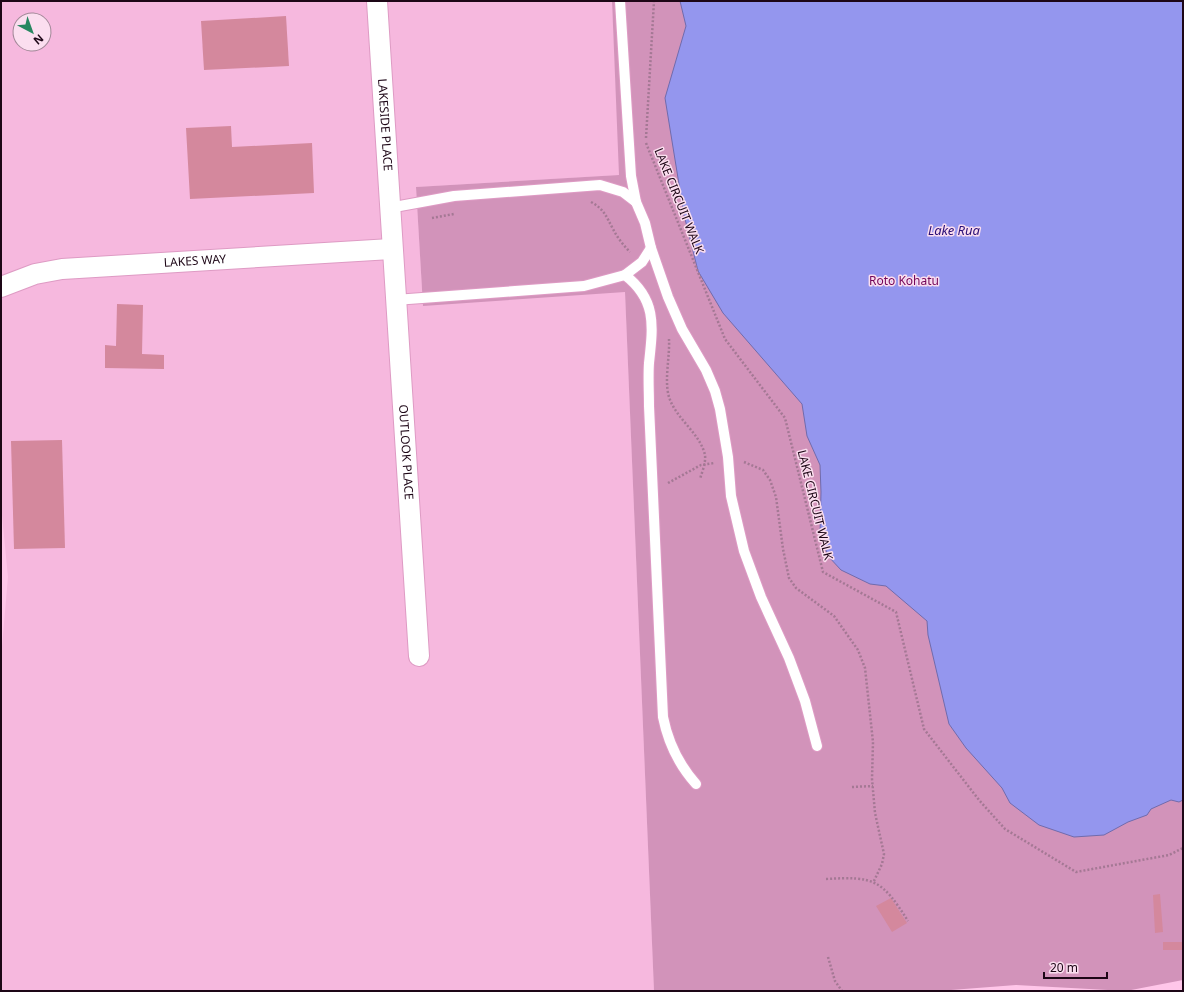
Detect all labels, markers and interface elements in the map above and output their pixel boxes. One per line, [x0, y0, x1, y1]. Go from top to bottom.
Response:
north arrow [12, 12, 52, 52]
text: N [31, 31, 47, 49]
street label: LAKESIDE PLACE [374, 78, 397, 171]
street label: LAKE CIRCUIT WALK [650, 145, 709, 257]
water label: Lake Rua [928, 221, 981, 239]
street label: LAKES WAY [163, 250, 227, 271]
park label: Roto Kohatu [869, 272, 939, 289]
street label: OUTLOOK PLACE [395, 404, 418, 500]
street label: LAKE CIRCUIT WALK [794, 448, 837, 562]
scale bar [1044, 954, 1107, 980]
text: 20 m [1050, 959, 1078, 976]

